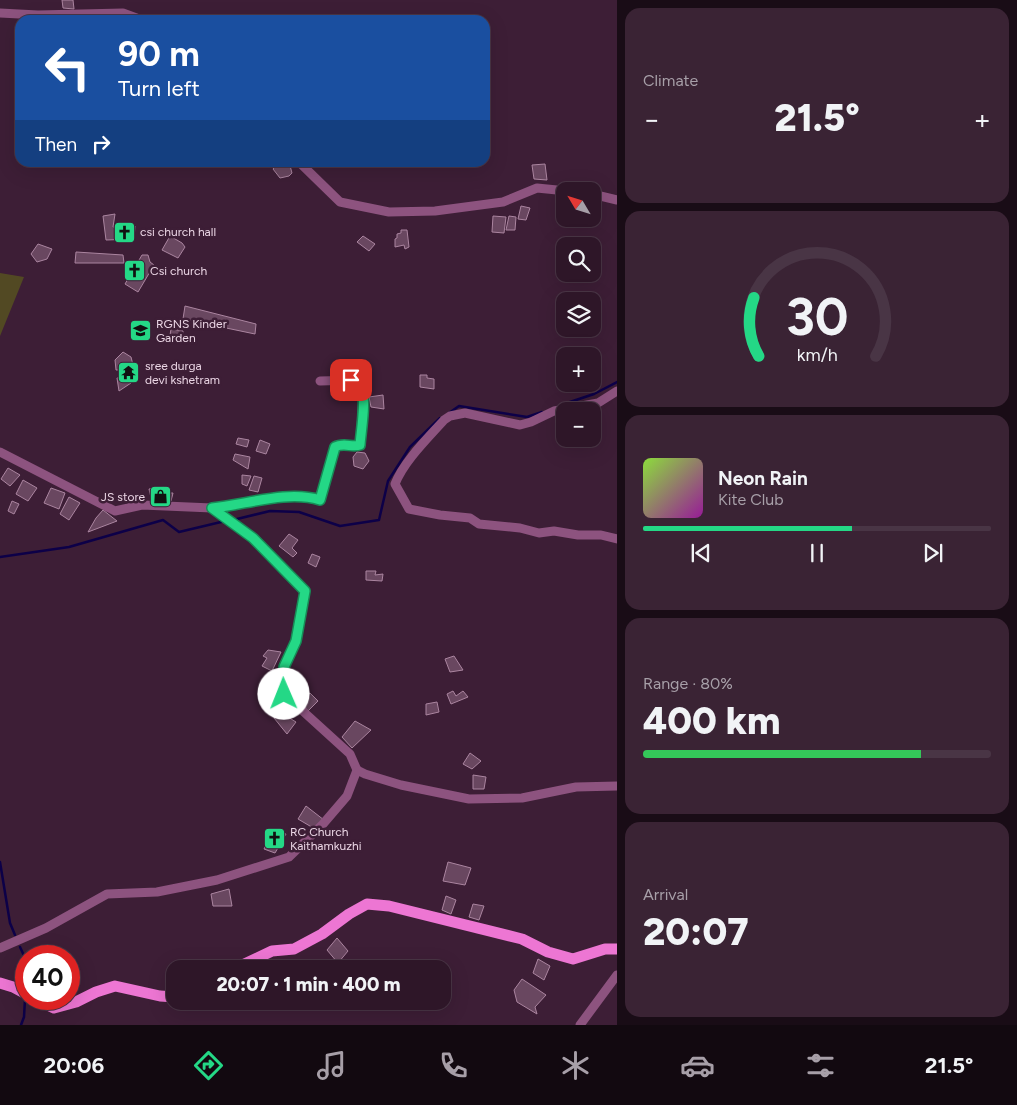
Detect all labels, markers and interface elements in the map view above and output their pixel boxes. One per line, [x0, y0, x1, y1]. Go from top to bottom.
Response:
text: 90 m [118, 33, 200, 75]
icon: left [35, 35, 100, 100]
text: Climate [643, 71, 698, 90]
text: Turn left [118, 75, 200, 102]
text: 21.5° [774, 95, 860, 141]
text: − [643, 102, 660, 136]
text: + [974, 102, 991, 136]
icon: right [87, 130, 115, 158]
text: Then [35, 133, 77, 156]
north arrow [556, 182, 601, 228]
map controls [556, 182, 601, 447]
church icon: csi church hall [112, 220, 136, 244]
place label: csi church hall [140, 225, 216, 239]
button: search [556, 237, 601, 282]
church icon: Csi church [122, 259, 146, 283]
place label: Csi church [150, 264, 207, 278]
text: 30 [786, 286, 848, 348]
button: layers [556, 292, 601, 337]
place label: RGNS Kinder Garden [156, 317, 227, 345]
school or university icon: RGNS Kinder Garden [128, 319, 152, 343]
text: km/h [797, 344, 837, 365]
button: + [556, 347, 601, 392]
place label: sree durga devi kshetram [145, 359, 220, 387]
pin [330, 359, 372, 401]
temple icon: sree durga devi kshetram [117, 361, 141, 385]
icon: arrive [337, 366, 365, 394]
button: − [556, 402, 601, 447]
text: Neon Rain [718, 467, 808, 490]
shop icon: JS store [149, 485, 173, 509]
place label: JS store [101, 490, 145, 504]
text: Kite Club [718, 490, 784, 509]
icon: previous [687, 539, 715, 567]
icon: pause [803, 539, 831, 567]
icon: next [919, 539, 947, 567]
position arrow [257, 667, 309, 719]
text: Range · 80% [643, 674, 733, 693]
text: 400 km [643, 698, 781, 744]
place label: RC Church Kaithamkuzhi [290, 825, 362, 853]
church icon: RC Church Kaithamkuzhi [262, 827, 286, 851]
text: Arrival [643, 885, 688, 904]
text: 20:07 [643, 909, 749, 955]
speed limit sign: 40 [15, 945, 80, 1010]
text: 20:07 · 1 min · 400 m [216, 973, 401, 996]
icon: directions [191, 1048, 226, 1083]
icon: music [314, 1048, 349, 1083]
icon: phone [436, 1048, 471, 1083]
icon: climate [558, 1048, 593, 1083]
icon: car [680, 1048, 715, 1083]
icon: filters [803, 1048, 838, 1083]
text: 20:06 [44, 1052, 104, 1079]
text: 21.5° [925, 1052, 973, 1079]

